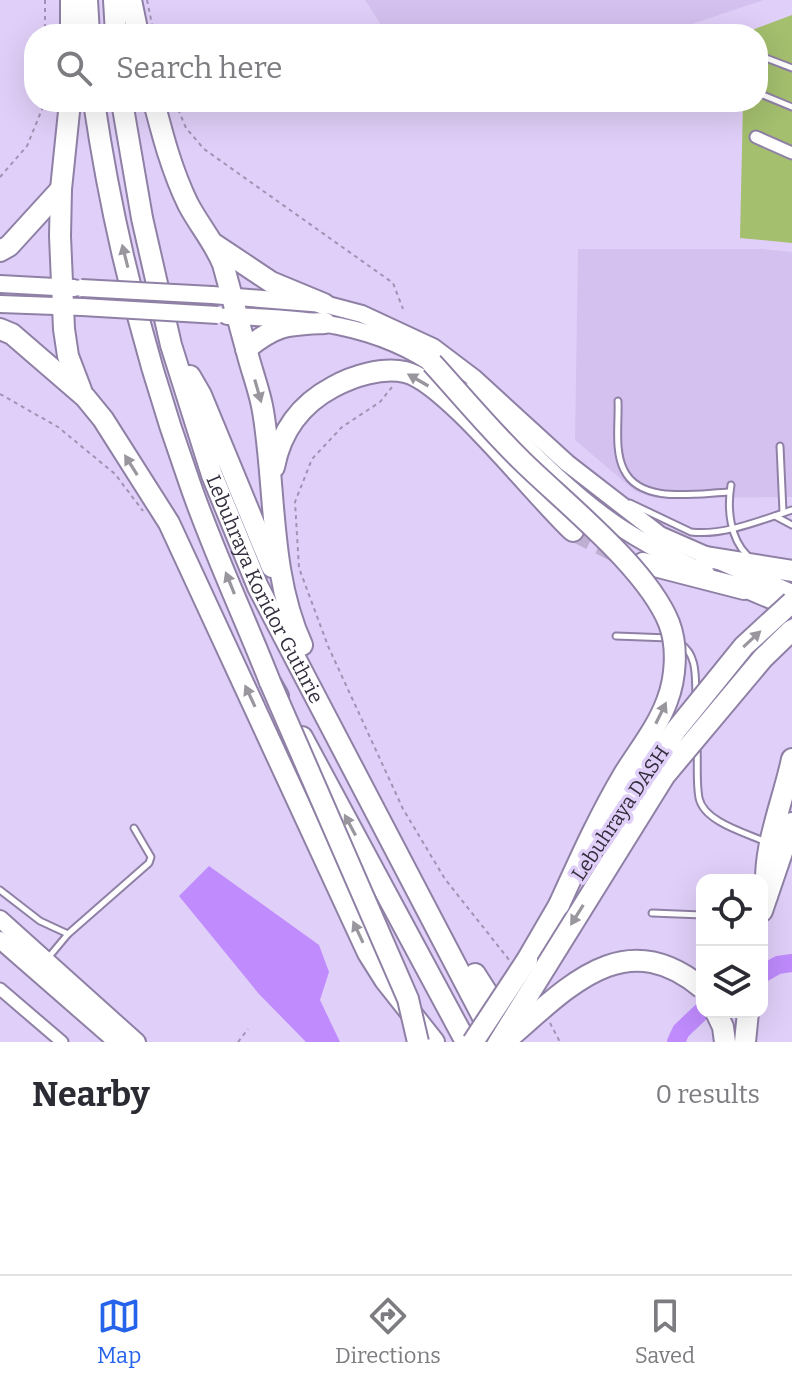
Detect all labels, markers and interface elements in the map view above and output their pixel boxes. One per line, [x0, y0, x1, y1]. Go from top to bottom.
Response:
search box [24, 24, 768, 112]
icon: search [52, 46, 96, 90]
text: Search here [116, 50, 283, 86]
one-way arrow [118, 244, 130, 269]
one-way arrow [407, 373, 429, 387]
one-way arrow [252, 379, 265, 403]
one-way arrow [124, 454, 139, 475]
street label: Lebuhraya Koridor Guthrie [201, 471, 329, 707]
one-way arrow [224, 571, 237, 595]
one-way arrow [742, 630, 761, 648]
one-way arrow [243, 684, 257, 707]
one-way arrow [654, 702, 668, 725]
street label: Lebuhraya DASH [566, 741, 674, 885]
one-way arrow [344, 814, 358, 836]
map controls [696, 874, 768, 1018]
button: locate [696, 874, 768, 946]
one-way arrow [571, 904, 585, 926]
one-way arrow [351, 920, 365, 944]
button: layers [696, 946, 768, 1018]
text: Nearby [32, 1074, 150, 1115]
text: 0 results [655, 1079, 760, 1110]
tab: Map [97, 1294, 141, 1369]
tab: Directions [335, 1294, 441, 1369]
tab: Saved [635, 1294, 695, 1369]

